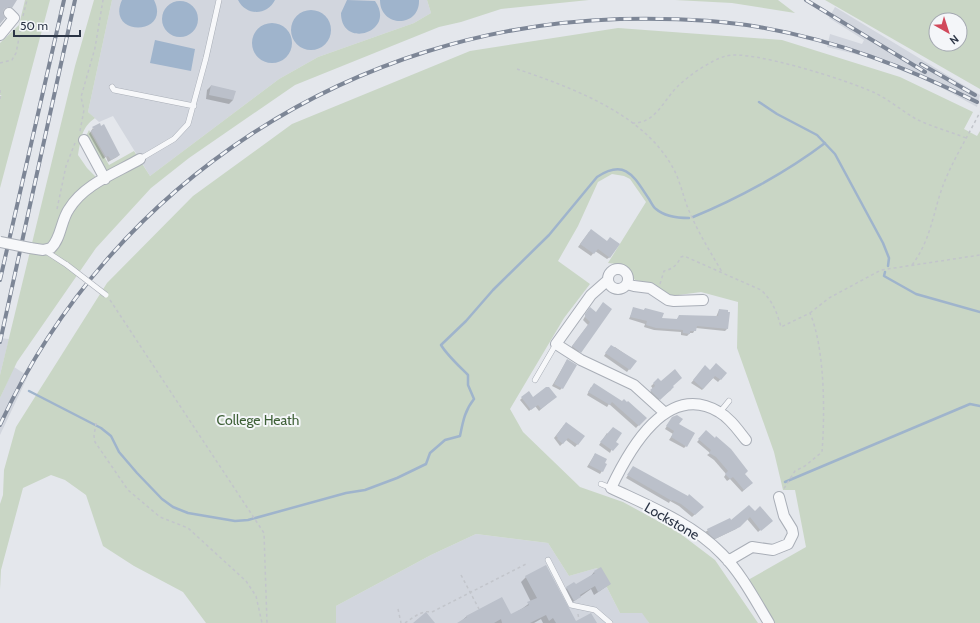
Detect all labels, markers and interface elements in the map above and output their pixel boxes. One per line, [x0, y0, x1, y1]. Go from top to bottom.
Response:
scale bar [14, 12, 80, 38]
north arrow [928, 12, 968, 52]
text: 50 m [20, 18, 48, 33]
text: N [947, 32, 962, 48]
park label: College Heath [217, 411, 299, 429]
street label: Lockstone [641, 498, 703, 544]

